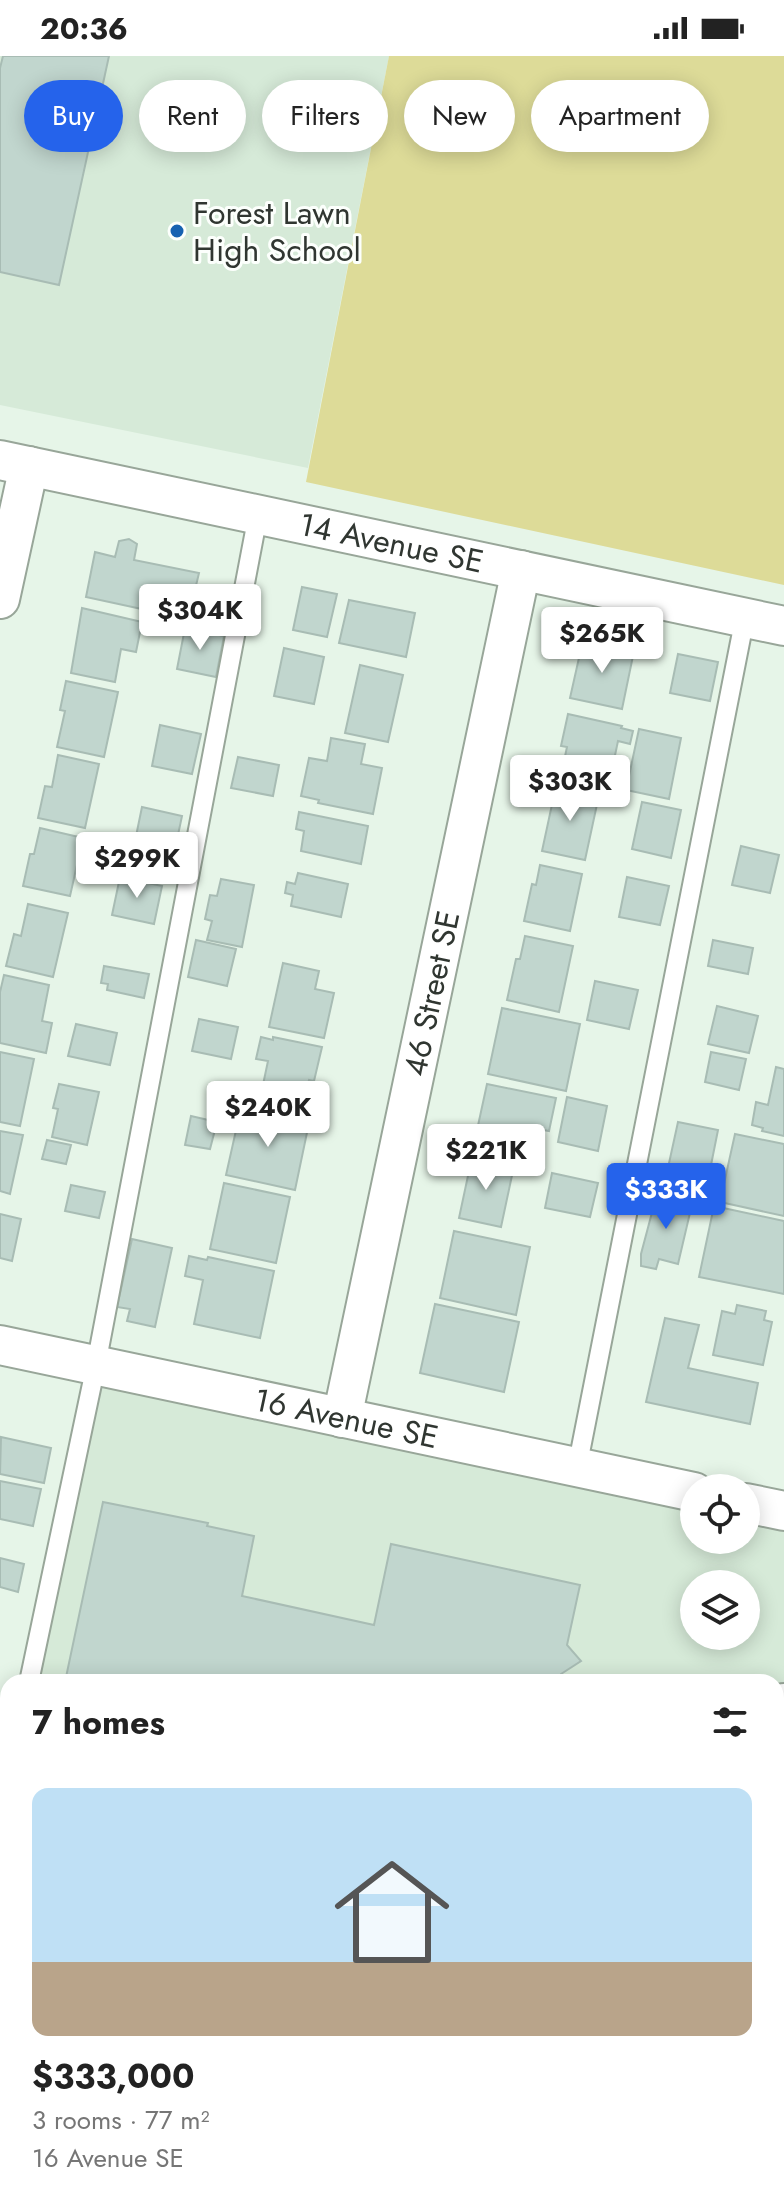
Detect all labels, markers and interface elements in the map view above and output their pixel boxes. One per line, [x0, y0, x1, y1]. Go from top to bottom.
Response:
text: 20:36 [40, 7, 128, 50]
chip: Buy [24, 80, 123, 152]
chip: Rent [139, 80, 246, 152]
chip: Filters [262, 80, 388, 152]
chip: New [404, 80, 515, 152]
chip: Apartment [531, 80, 709, 152]
place label: Forest Lawn High School [193, 190, 361, 273]
marker: Forest Lawn High School [168, 222, 186, 240]
street label: 14 Avenue SE [295, 501, 488, 585]
pin: $304K [144, 584, 256, 652]
text: $304K [157, 591, 243, 629]
pin: $265K [546, 607, 658, 675]
text: $265K [559, 614, 645, 652]
pin: $303K [514, 755, 626, 823]
text: $303K [528, 762, 612, 800]
pin: $299K [81, 832, 193, 900]
text: $299K [94, 839, 180, 877]
street label: 46 Street SE [392, 906, 471, 1080]
pin: $240K [212, 1081, 324, 1149]
text: $240K [225, 1088, 311, 1126]
pin: $221K [430, 1124, 542, 1192]
text: $221K [445, 1131, 527, 1169]
pin: $333K [610, 1163, 722, 1231]
text: $333K [625, 1170, 707, 1208]
street label: 16 Avenue SE [250, 1376, 443, 1460]
map controls [680, 1474, 760, 1650]
button: locate [680, 1474, 760, 1554]
button: layers [680, 1570, 760, 1650]
text: 7 homes [32, 1698, 165, 1747]
icon: filters [708, 1700, 752, 1744]
icon: home [320, 1840, 464, 1984]
text: $333,000 [32, 2052, 195, 2101]
text: 3 rooms · 77 m² [32, 2101, 209, 2139]
text: 16 Avenue SE [32, 2139, 184, 2177]

